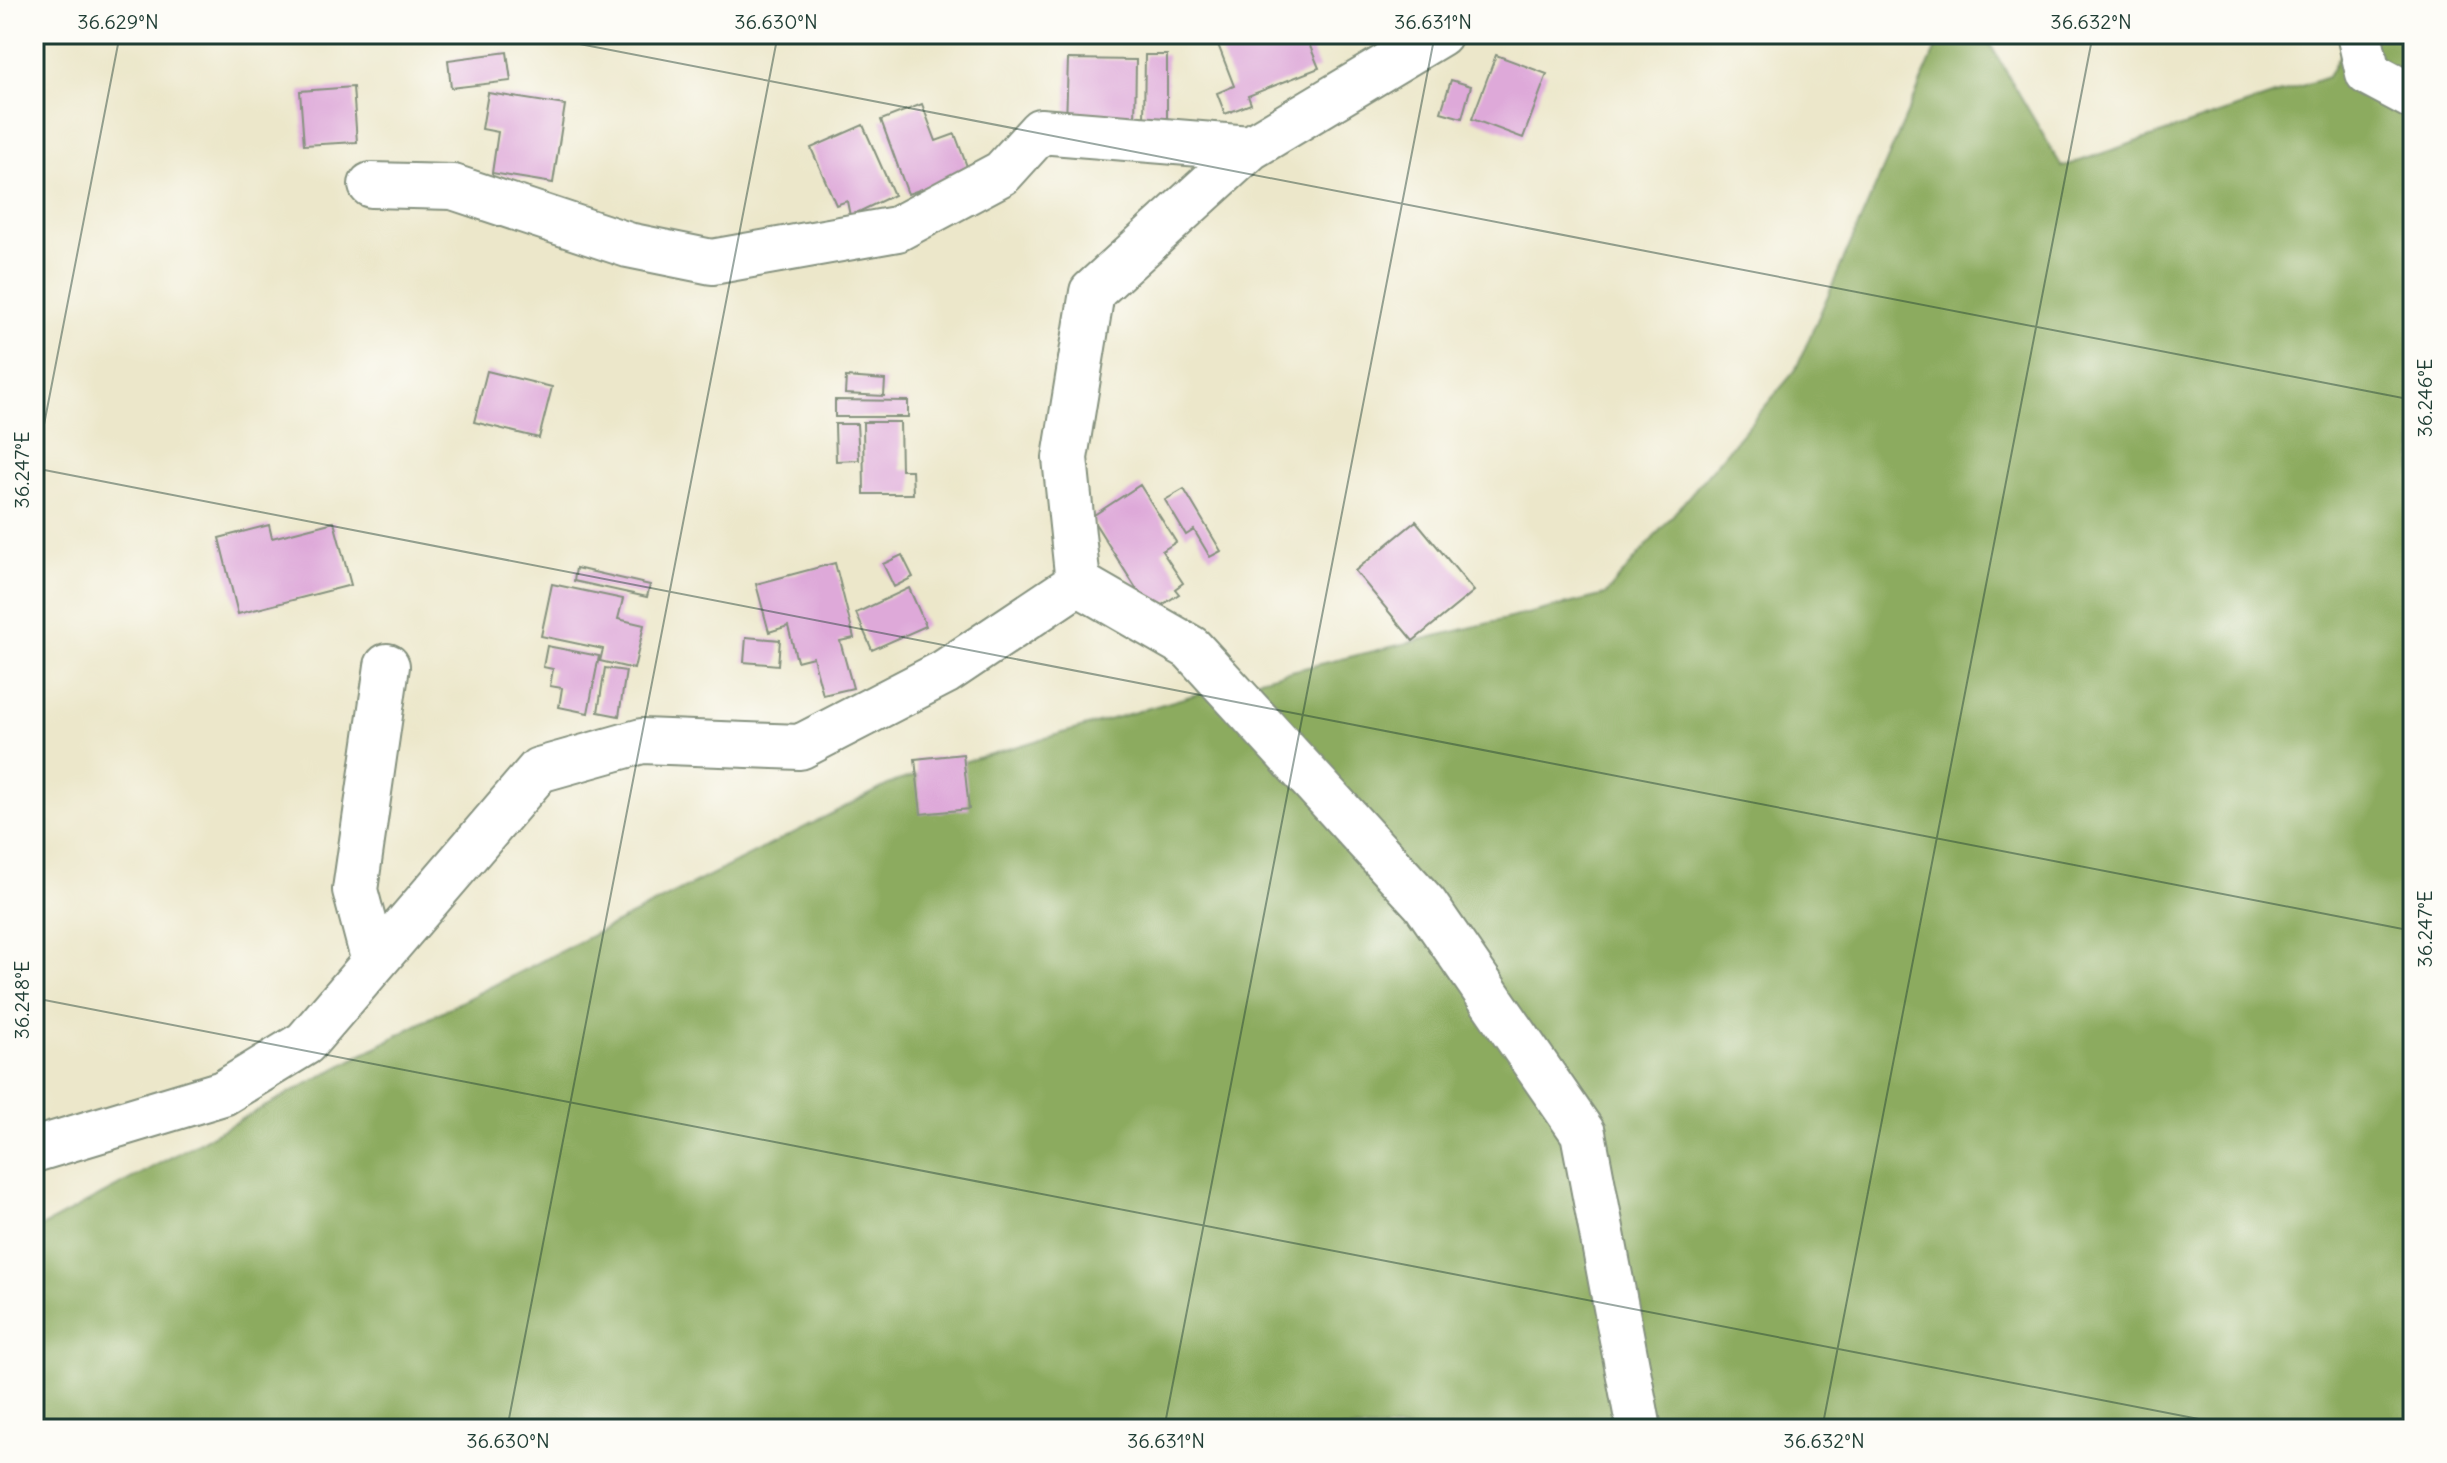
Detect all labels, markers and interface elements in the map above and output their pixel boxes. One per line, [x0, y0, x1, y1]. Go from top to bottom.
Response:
text: 36.629°N [77, 9, 159, 34]
text: 36.630°N [734, 9, 818, 34]
text: 36.631°N [1394, 9, 1472, 34]
text: 36.632°N [2050, 9, 2132, 34]
text: 36.246°E [2412, 358, 2437, 438]
text: 36.247°E [9, 431, 34, 509]
text: 36.247°E [2412, 890, 2437, 968]
text: 36.248°E [9, 960, 34, 1040]
text: 36.630°N [466, 1428, 550, 1453]
text: 36.631°N [1127, 1428, 1205, 1453]
text: 36.632°N [1783, 1428, 1865, 1453]

